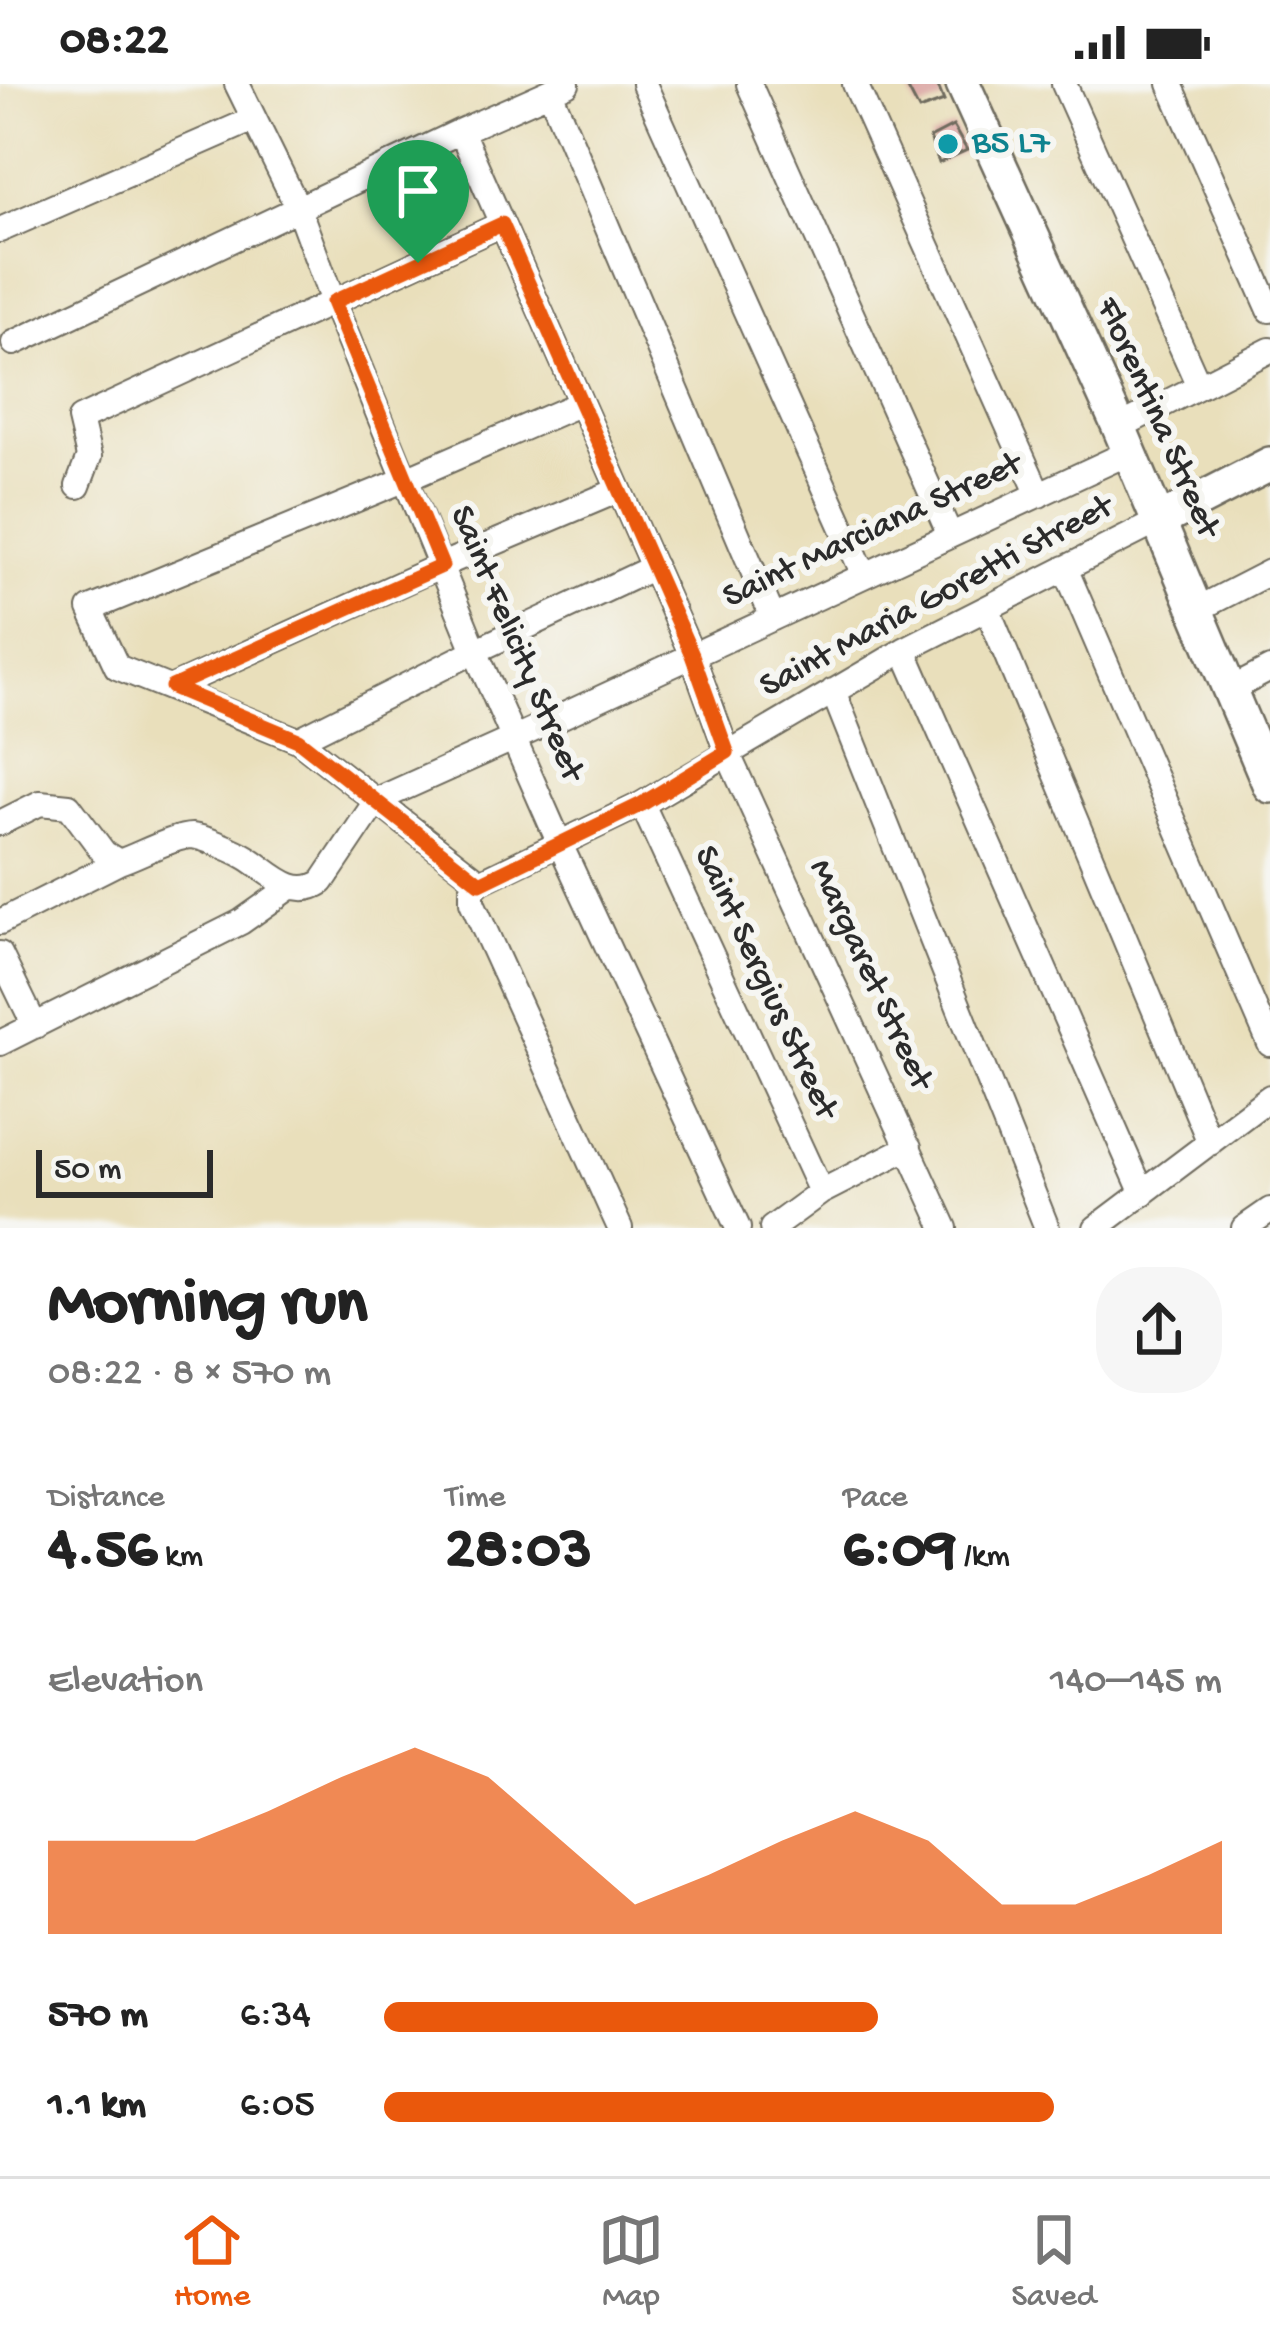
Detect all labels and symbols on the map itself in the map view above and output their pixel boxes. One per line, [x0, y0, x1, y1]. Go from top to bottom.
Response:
place label: B5 L7 [971, 123, 1051, 166]
marker: B5 L7 [935, 131, 961, 157]
pin [367, 140, 469, 263]
street label: Florentina Street [1084, 291, 1229, 547]
street label: Saint Marciana Street [717, 443, 1032, 620]
street label: Saint Maria Goretti Street [753, 485, 1124, 709]
street label: Saint Felicity Street [438, 500, 594, 791]
street label: Saint Sergius Street [682, 840, 847, 1129]
street label: Margaret Street [797, 853, 942, 1100]
scale bar [36, 1144, 213, 1197]

